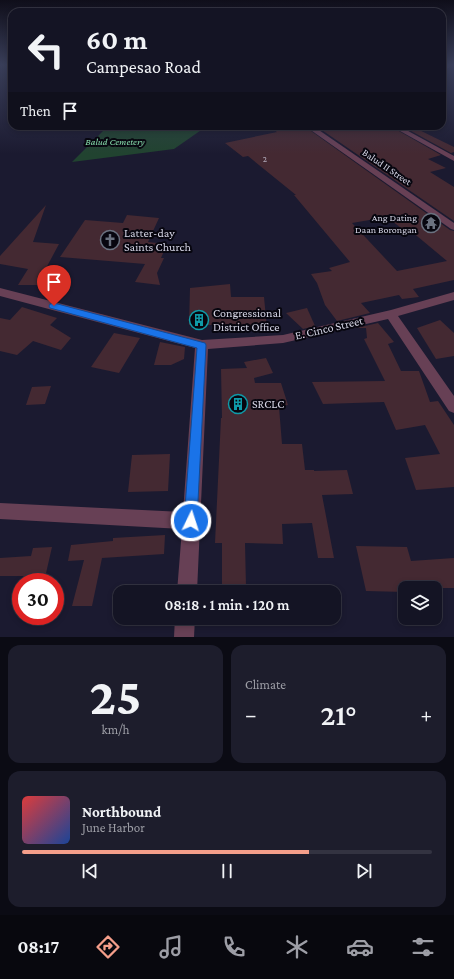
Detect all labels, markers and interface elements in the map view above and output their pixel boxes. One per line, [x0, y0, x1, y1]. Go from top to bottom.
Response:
icon: left [20, 24, 72, 76]
text: 60 m [86, 24, 147, 55]
text: Campesao Road [86, 57, 201, 77]
icon: arrive [59, 100, 81, 122]
text: Then [20, 103, 51, 119]
park label: Balud Cemetery [85, 136, 145, 147]
street label: Balud II Street [360, 147, 414, 188]
house number: 2 [263, 154, 267, 164]
place label: Ang Dating Daan Borongan [355, 212, 418, 235]
temple icon: Ang Dating Daan Borongan [420, 212, 442, 234]
place label: Latter-day Saints Church [124, 226, 191, 254]
church icon: Latter-day Saints Church [99, 229, 121, 251]
pin [37, 265, 71, 306]
icon: arrive [43, 271, 65, 293]
place label: Congressional District Office [213, 306, 281, 334]
building icon: Congressional District Office [188, 309, 210, 331]
street label: E. Cinco Street [294, 313, 365, 343]
building icon: SRCLC [227, 393, 249, 415]
place label: SRCLC [252, 397, 284, 411]
position arrow [170, 500, 212, 542]
speed limit sign: 30 [12, 573, 64, 625]
map controls [398, 581, 442, 625]
button: layers [398, 581, 442, 625]
text: 08:18 · 1 min · 120 m [164, 597, 290, 613]
text: 25 [90, 667, 142, 725]
text: Climate [245, 677, 286, 692]
text: 21° [320, 698, 357, 731]
text: − [245, 702, 257, 727]
text: + [420, 702, 432, 727]
text: km/h [101, 722, 130, 737]
text: Northbound [82, 804, 161, 820]
text: June Harbor [82, 820, 145, 835]
icon: previous [79, 860, 101, 882]
icon: pause [216, 860, 238, 882]
icon: next [353, 860, 375, 882]
icon: directions [94, 933, 122, 961]
icon: music [157, 933, 185, 961]
icon: phone [220, 933, 248, 961]
icon: climate [283, 933, 311, 961]
icon: car [346, 933, 374, 961]
icon: filters [409, 933, 437, 961]
text: 08:17 [17, 937, 59, 957]

